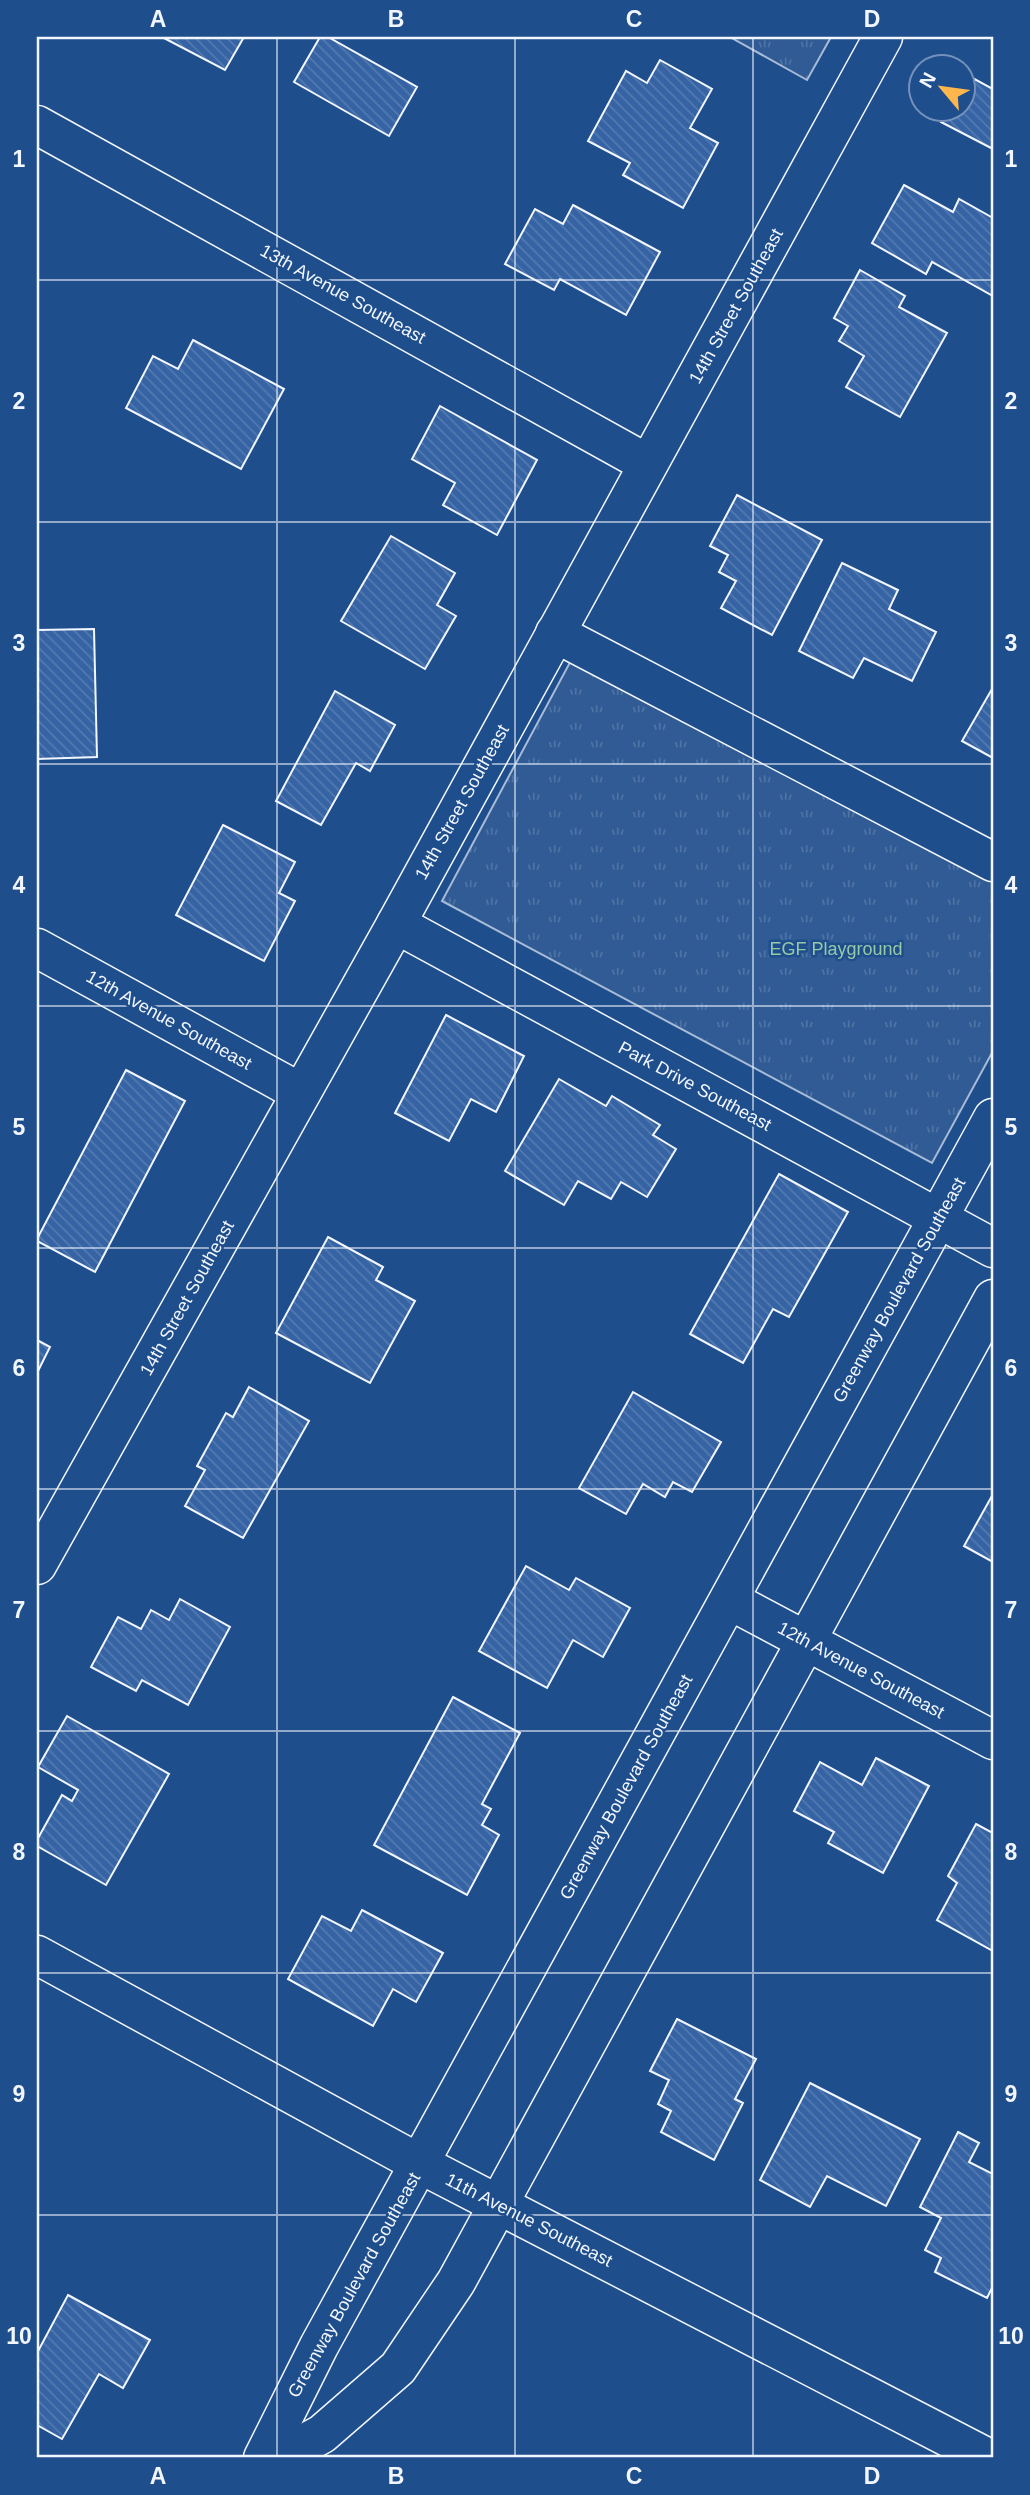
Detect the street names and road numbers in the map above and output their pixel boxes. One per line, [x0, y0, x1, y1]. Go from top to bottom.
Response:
street label: 14th Street Southeast [685, 225, 787, 387]
street label: 13th Avenue Southeast [257, 240, 429, 348]
street label: 14th Street Southeast [411, 721, 513, 883]
street label: 12th Avenue Southeast [83, 966, 255, 1074]
street label: Park Drive Southeast [615, 1037, 775, 1135]
street label: Greenway Boulevard Southeast [829, 1174, 969, 1406]
street label: 14th Street Southeast [136, 1217, 238, 1379]
street label: 12th Avenue Southeast [774, 1618, 948, 1722]
street label: Greenway Boulevard Southeast [556, 1671, 696, 1903]
street label: Greenway Boulevard Southeast [284, 2169, 424, 2401]
street label: 11th Avenue Southeast [442, 2169, 616, 2271]

